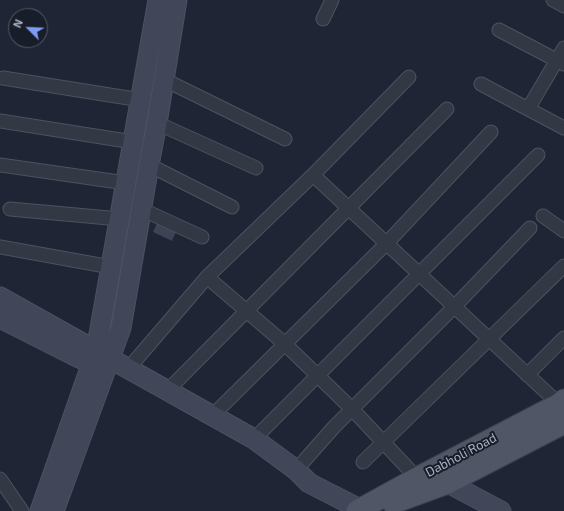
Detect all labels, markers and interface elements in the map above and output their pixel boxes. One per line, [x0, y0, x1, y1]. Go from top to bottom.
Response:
north arrow [8, 8, 48, 48]
text: N [10, 17, 25, 30]
street label: Dabholi Road [423, 430, 499, 480]

